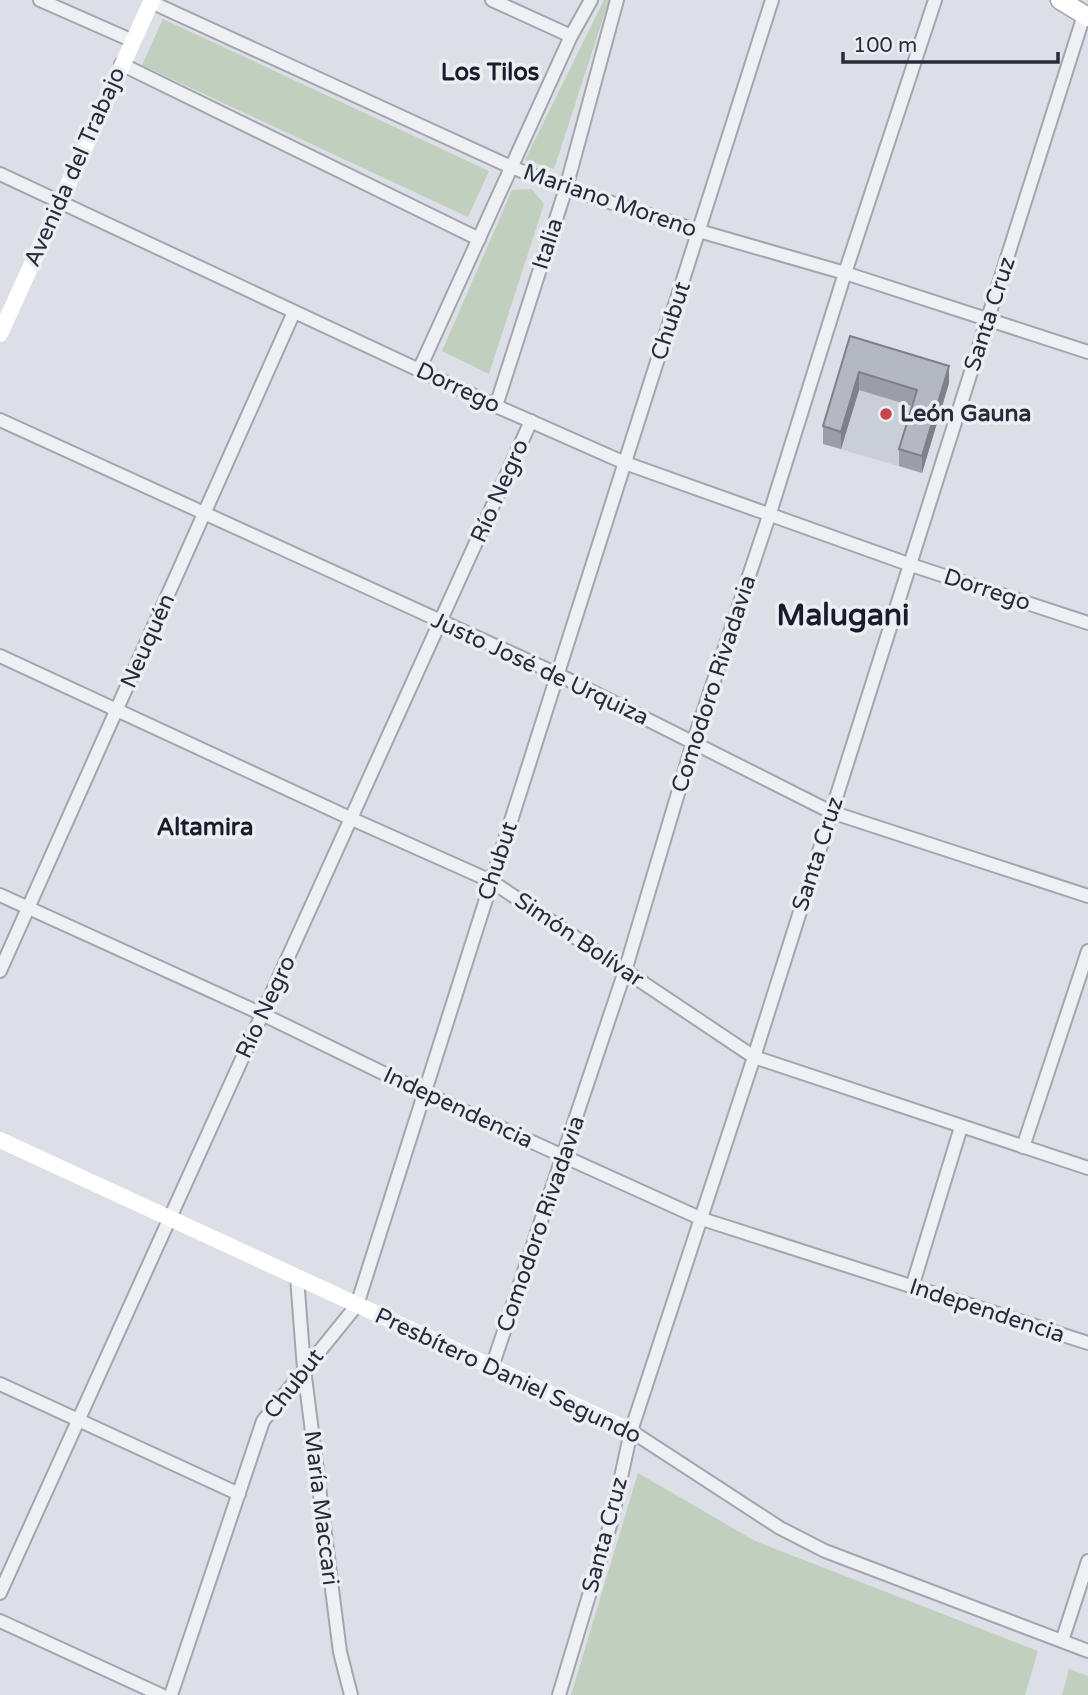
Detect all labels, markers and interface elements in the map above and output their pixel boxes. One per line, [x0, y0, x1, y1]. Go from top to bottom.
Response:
scale bar [843, 21, 1058, 65]
text: 100 m [853, 33, 917, 58]
district label: Los Tilos [441, 58, 539, 87]
street label: Avenida del Trabajo [18, 63, 132, 271]
street label: Mariano Moreno [519, 158, 701, 244]
street label: Italia [527, 215, 569, 273]
street label: Santa Cruz [958, 253, 1022, 375]
street label: Chubut [645, 278, 697, 364]
street label: Dorrego [411, 356, 505, 420]
place label: León Gauna [900, 400, 1031, 428]
marker: León Gauna [878, 406, 894, 422]
street label: Río Negro [465, 435, 535, 547]
street label: Dorrego [940, 563, 1034, 617]
street label: Comodoro Rivadavia [666, 572, 762, 796]
street label: Neuquén [115, 589, 181, 693]
district label: Malugani [776, 597, 910, 634]
street label: Justo José de Urquiza [427, 606, 653, 732]
street label: Santa Cruz [786, 793, 850, 915]
district label: Altamira [156, 813, 254, 842]
street label: Chubut [472, 818, 524, 904]
street label: Simón Bolívar [509, 887, 649, 994]
street label: Río Negro [230, 951, 302, 1063]
street label: Independencia [379, 1061, 537, 1155]
street label: Comodoro Rivadavia [491, 1112, 591, 1336]
street label: Independencia [906, 1273, 1068, 1349]
street label: Presbítero Daniel Segundo [370, 1302, 646, 1450]
street label: Chubut [258, 1343, 330, 1425]
street label: María Maccari [298, 1429, 344, 1587]
street label: Santa Cruz [576, 1474, 634, 1596]

